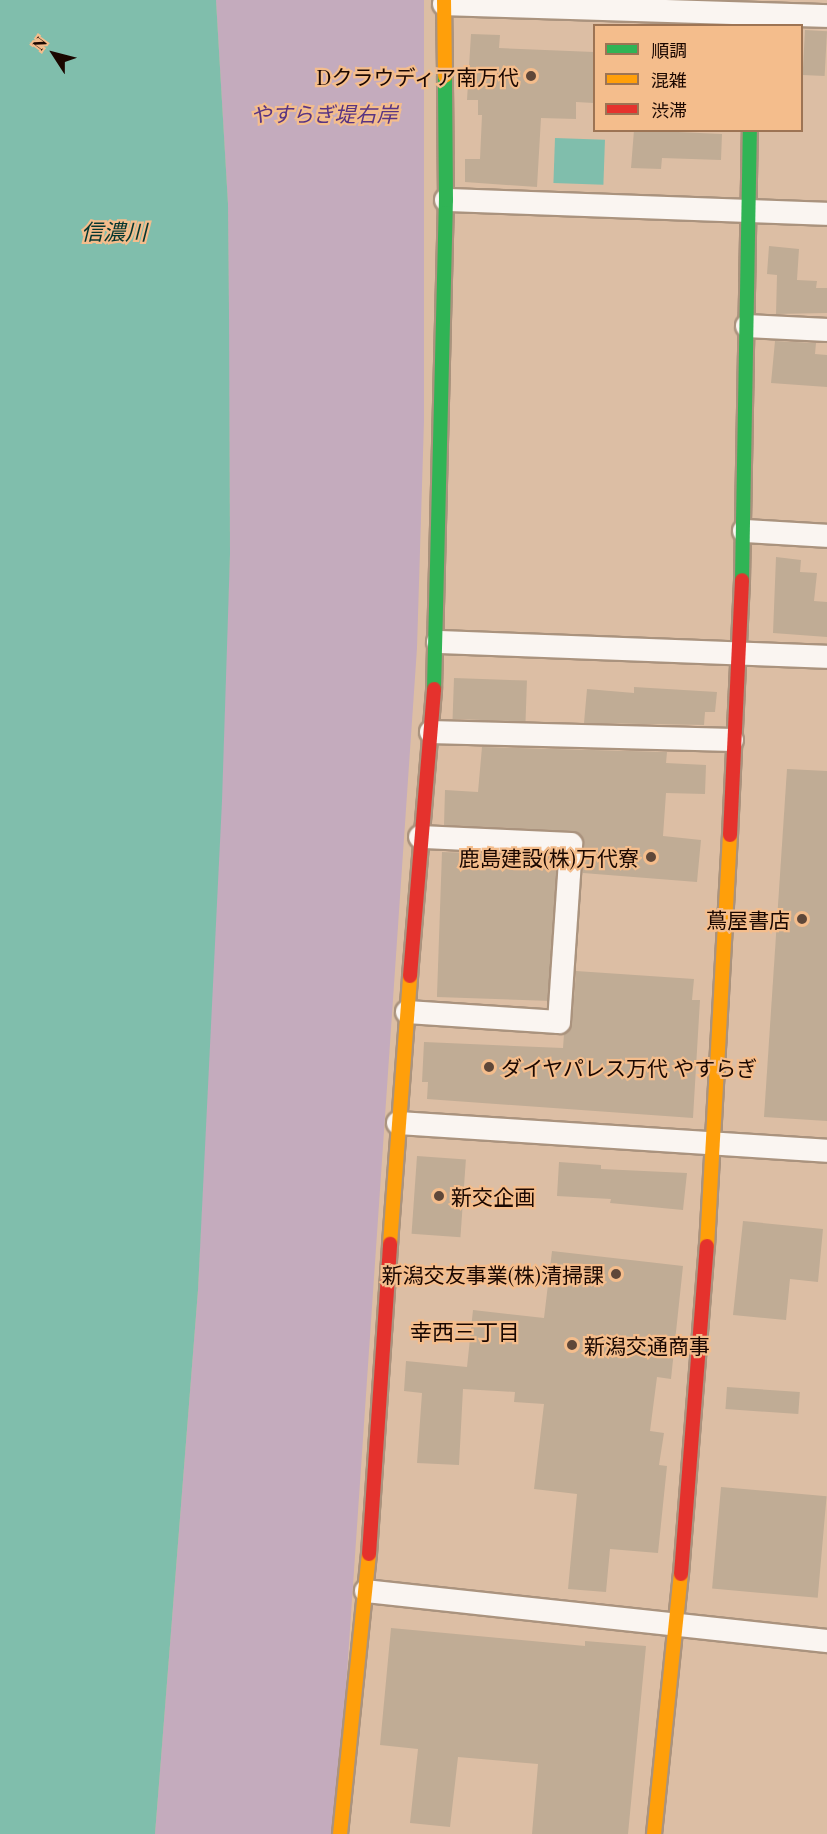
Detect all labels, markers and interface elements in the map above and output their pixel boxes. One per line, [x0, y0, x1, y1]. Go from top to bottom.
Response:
north arrow [24, 24, 84, 84]
legend [593, 24, 803, 132]
text: N [27, 32, 51, 54]
text: 順調 [651, 38, 687, 62]
place label: Dクラウディア南万代 [315, 63, 519, 89]
text: 混雑 [651, 68, 687, 92]
marker: Dクラウディア南万代 [524, 69, 538, 83]
text: 渋滞 [651, 98, 687, 122]
park label: やすらぎ堤右岸 [251, 100, 397, 126]
water label: 信濃川 [81, 219, 147, 245]
place label: 鹿島建設(株)万代寮 [459, 844, 639, 870]
marker: 鹿島建設(株)万代寮 [644, 850, 658, 864]
place label: 蔦屋書店 [706, 906, 790, 932]
marker: 蔦屋書店 [795, 912, 809, 926]
place label: ダイヤパレス万代 やすらぎ [501, 1054, 758, 1080]
marker: ダイヤパレス万代 やすらぎ [482, 1060, 496, 1074]
place label: 新交企画 [451, 1183, 535, 1209]
marker: 新交企画 [432, 1189, 446, 1203]
place label: 新潟交友事業(株)清掃課 [382, 1261, 604, 1287]
marker: 新潟交友事業(株)清掃課 [609, 1267, 623, 1281]
district label: 幸西三丁目 [410, 1319, 520, 1345]
place label: 新潟交通商事 [584, 1332, 710, 1358]
marker: 新潟交通商事 [565, 1338, 579, 1352]

